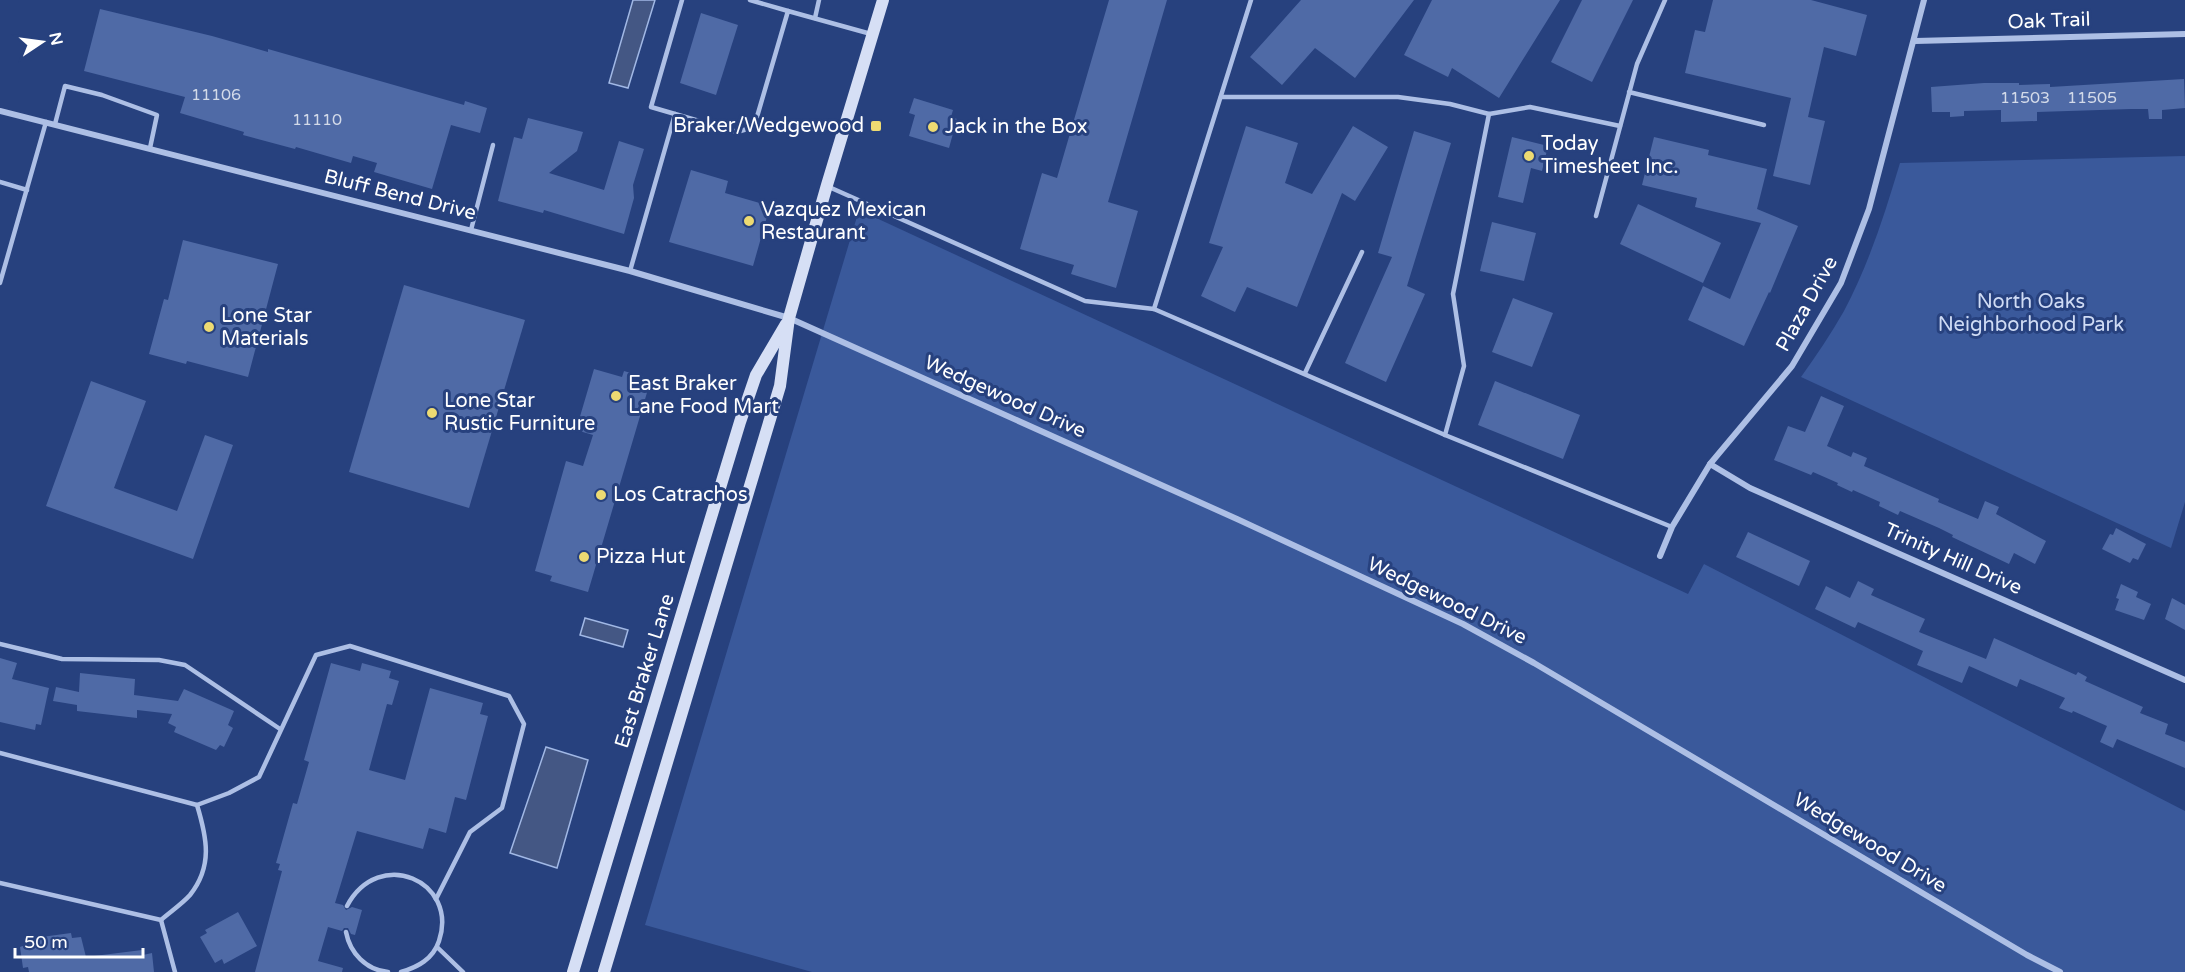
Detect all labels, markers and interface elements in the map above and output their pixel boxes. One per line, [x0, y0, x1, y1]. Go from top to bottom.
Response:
street label: Oak Trail [2007, 8, 2091, 34]
north arrow [12, 12, 72, 72]
text: N [44, 30, 67, 47]
house number: 11106 [191, 85, 241, 105]
house number: 11503 [2000, 88, 2050, 108]
house number: 11505 [2067, 88, 2117, 108]
house number: 11110 [292, 110, 342, 130]
place label: Braker/Wedgewood [673, 114, 864, 138]
place label: Jack in the Box [945, 115, 1088, 139]
marker: Braker/Wedgewood [869, 119, 883, 133]
marker: Jack in the Box [926, 120, 940, 134]
place label: Today Timesheet Inc. [1541, 132, 1678, 179]
marker: Today Timesheet Inc. [1522, 149, 1536, 163]
street label: Bluff Bend Drive [321, 164, 479, 226]
place label: Vazquez Mexican Restaurant [761, 198, 926, 245]
marker: Vazquez Mexican Restaurant [742, 214, 756, 228]
street label: Plaza Drive [1771, 252, 1843, 356]
park label: North Oaks Neighborhood Park [1938, 290, 2124, 337]
place label: Lone Star Materials [221, 304, 312, 351]
marker: Lone Star Materials [202, 320, 216, 334]
street label: Wedgewood Drive [921, 351, 1089, 443]
place label: East Braker Lane Food Mart [628, 372, 779, 419]
place label: Lone Star Rustic Furniture [444, 389, 595, 436]
marker: East Braker Lane Food Mart [609, 389, 623, 403]
marker: Lone Star Rustic Furniture [425, 406, 439, 420]
place label: Los Catrachos [613, 483, 748, 507]
marker: Los Catrachos [594, 488, 608, 502]
street label: Trinity Hill Drive [1880, 518, 2026, 600]
place label: Pizza Hut [596, 545, 686, 569]
marker: Pizza Hut [577, 550, 591, 564]
street label: Wedgewood Drive [1363, 552, 1531, 650]
street label: East Braker Lane [610, 591, 680, 751]
street label: Wedgewood Drive [1789, 788, 1951, 898]
scale bar [15, 921, 142, 959]
text: 50 m [24, 931, 68, 953]

